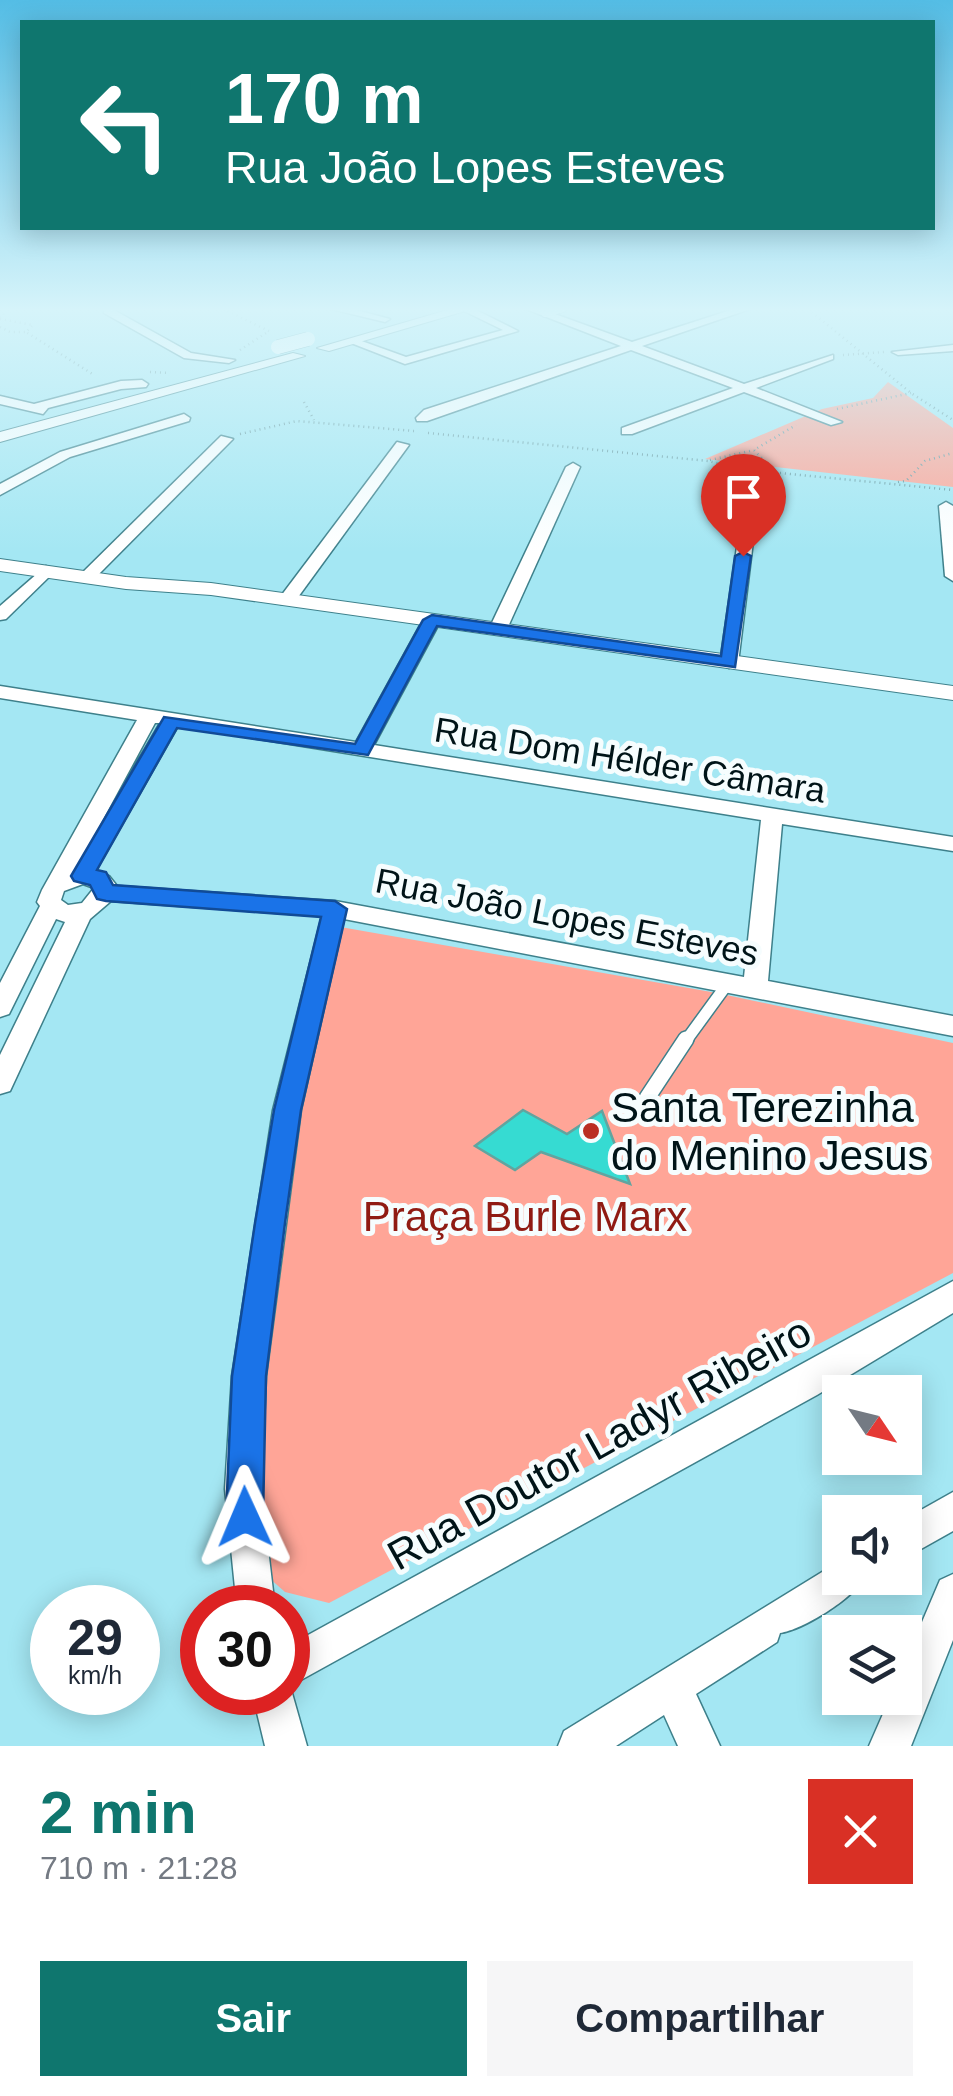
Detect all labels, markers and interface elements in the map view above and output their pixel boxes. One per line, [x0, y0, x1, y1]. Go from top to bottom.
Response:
icon: left [60, 60, 190, 190]
text: 170 m [225, 60, 423, 138]
text: Rua João Lopes Esteves [225, 142, 725, 193]
pin [701, 454, 786, 557]
icon: arrive [716, 469, 771, 524]
street label: Rua Dom Hélder Câmara [432, 709, 829, 810]
street label: Rua João Lopes Esteves [372, 860, 762, 973]
place label: Santa Terezinha do Menino Jesus [611, 1084, 929, 1179]
marker: Santa Terezinha do Menino Jesus [580, 1120, 602, 1142]
park label: Praça Burle Marx [363, 1193, 687, 1240]
street label: Rua Doutor Ladyr Ribeiro [380, 1307, 819, 1579]
north arrow [822, 1375, 922, 1475]
map controls [822, 1375, 922, 1715]
position arrow [193, 1465, 297, 1569]
button: sound [822, 1495, 922, 1595]
speed limit sign: 30 [180, 1585, 310, 1715]
text: 29 [67, 1610, 123, 1666]
button: layers [822, 1615, 922, 1715]
text: km/h [68, 1661, 122, 1689]
text: 2 min [40, 1779, 197, 1846]
button: close [808, 1779, 913, 1884]
text: 710 m · 21:28 [40, 1850, 237, 1886]
button: Sair [40, 1961, 467, 2076]
button: Compartilhar [487, 1961, 913, 2076]

